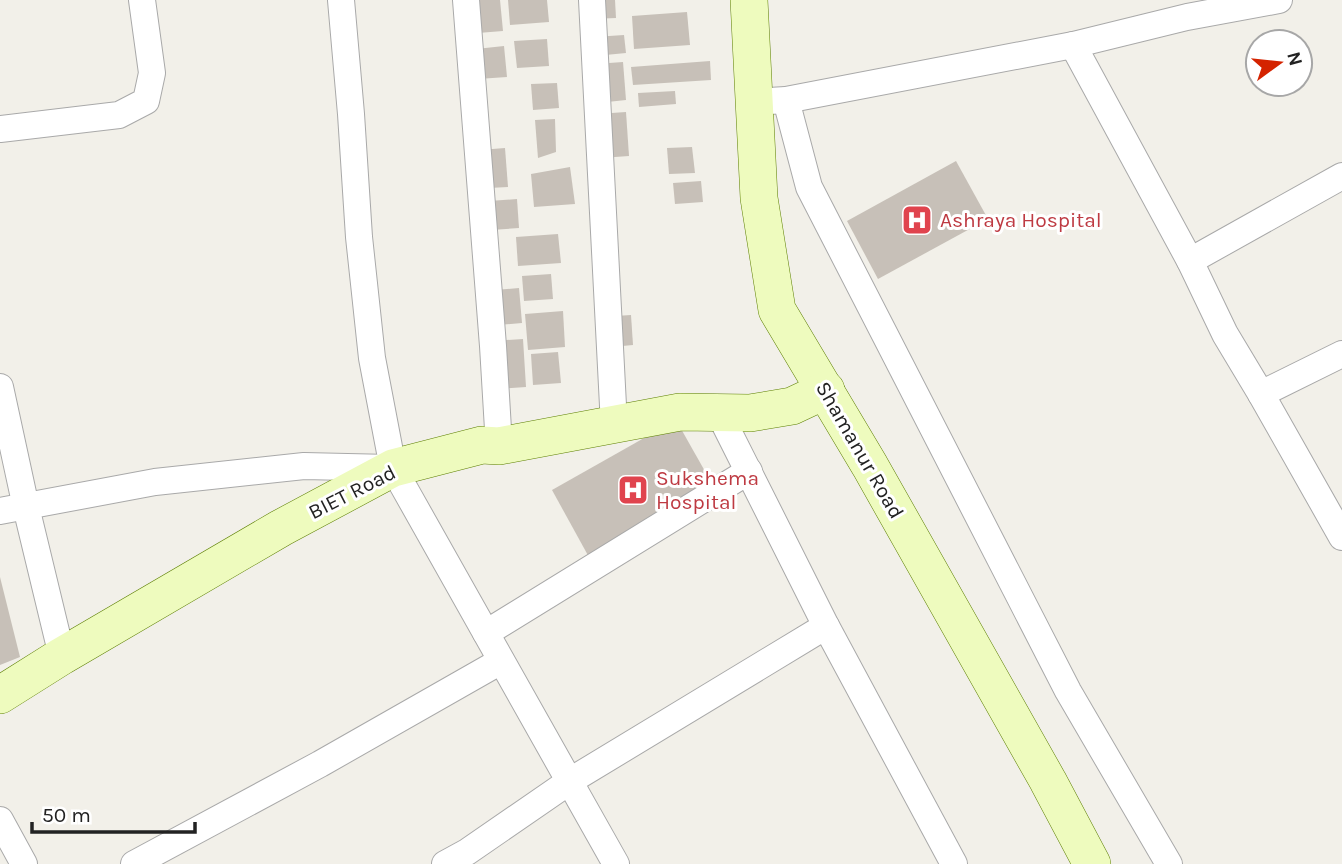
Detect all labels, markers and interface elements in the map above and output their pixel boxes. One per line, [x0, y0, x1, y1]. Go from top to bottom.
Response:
north arrow [1244, 28, 1314, 98]
text: N [1282, 49, 1307, 68]
hospital icon: Ashraya Hospital [900, 203, 934, 237]
place label: Ashraya Hospital [940, 208, 1102, 232]
street label: Shamanur Road [811, 377, 909, 523]
street label: BIET Road [304, 460, 400, 524]
place label: Sukshema Hospital [656, 466, 759, 514]
hospital icon: Sukshema Hospital [616, 473, 650, 507]
scale bar [32, 790, 194, 834]
text: 50 m [42, 803, 91, 827]

